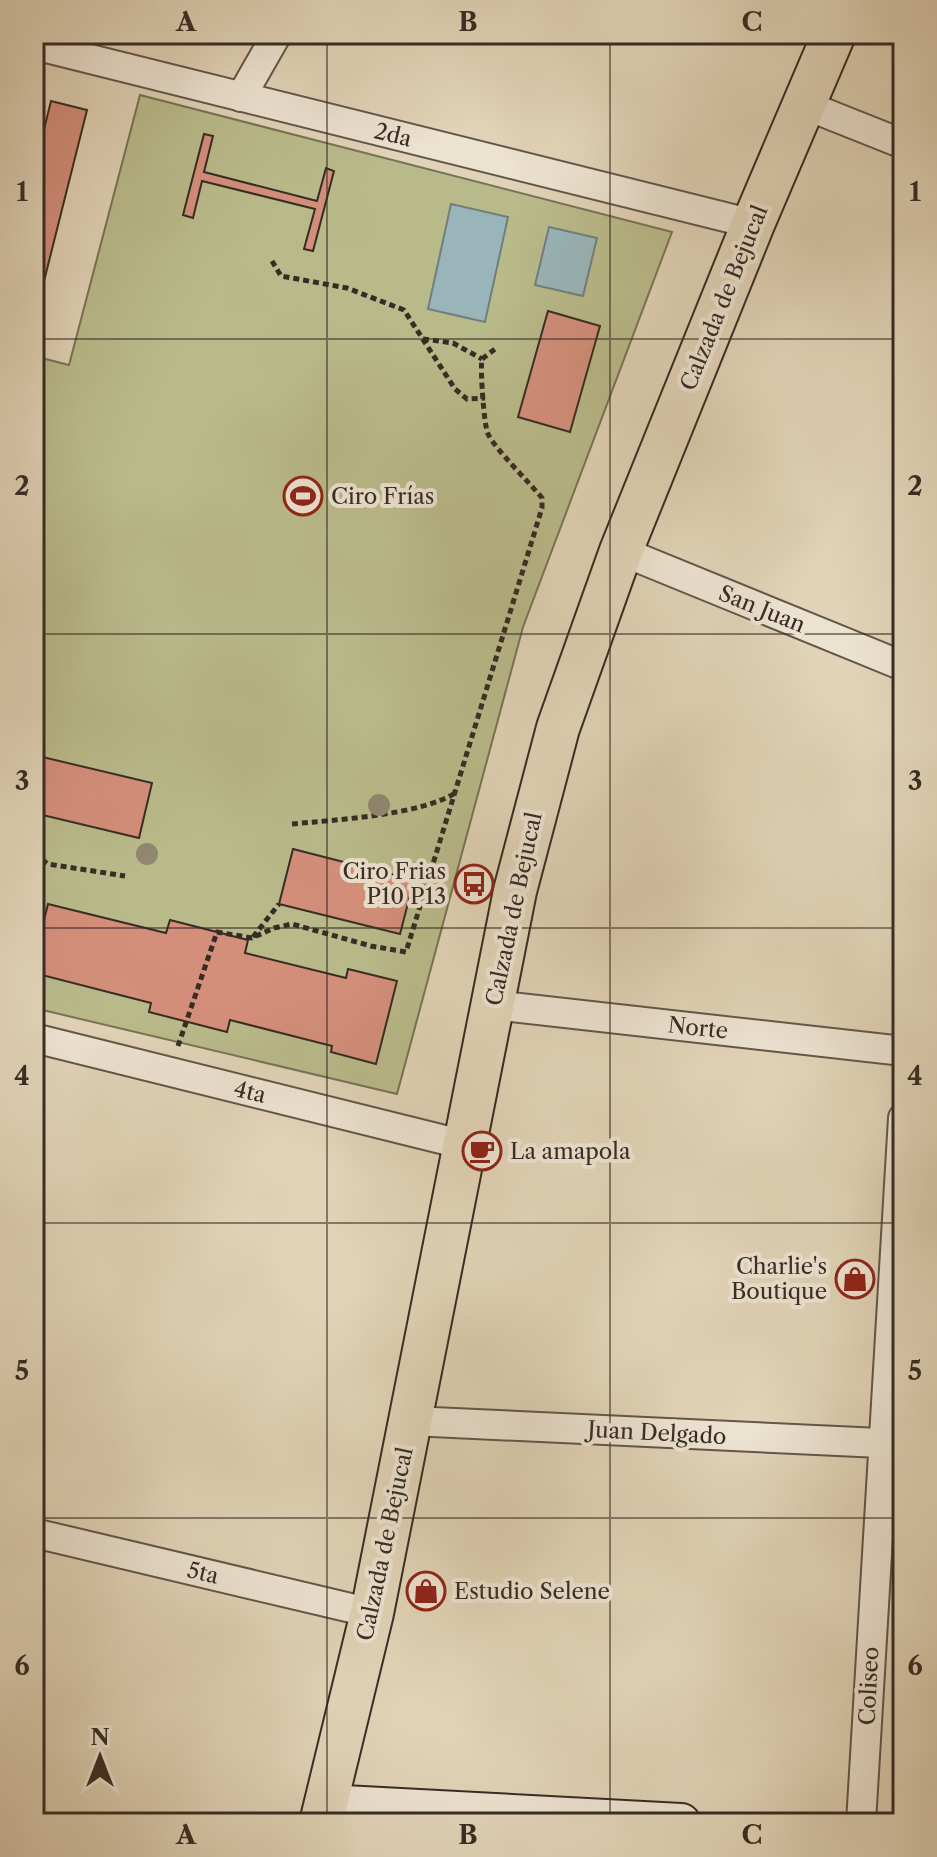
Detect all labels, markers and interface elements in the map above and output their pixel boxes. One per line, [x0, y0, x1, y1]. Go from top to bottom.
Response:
text: A [175, 6, 197, 38]
text: B [458, 6, 478, 38]
text: C [742, 6, 762, 38]
street label: 2da [371, 117, 415, 153]
text: 1 [16, 176, 28, 208]
text: 1 [909, 176, 921, 208]
street label: Calzada de Bejucal [675, 201, 774, 395]
text: 2 [14, 470, 30, 502]
text: 2 [907, 470, 923, 502]
sports icon: Ciro Frías [282, 475, 324, 517]
place label: Ciro Frías [331, 483, 434, 510]
street label: San Juan [715, 579, 809, 639]
text: 3 [15, 765, 29, 797]
text: 3 [908, 765, 922, 797]
street label: Calzada de Bejucal [480, 809, 548, 1008]
place label: Ciro Frias P10 P13 [343, 858, 446, 910]
bus stop icon: Ciro Frias P10 P13 [453, 863, 495, 905]
street label: Norte [667, 1011, 729, 1045]
text: 4 [14, 1060, 30, 1092]
text: 4 [907, 1060, 923, 1092]
street label: 4ta [231, 1075, 269, 1109]
cafe icon: La amapola [461, 1130, 503, 1172]
place label: La amapola [510, 1138, 631, 1165]
place label: Charlie's Boutique [731, 1253, 827, 1305]
shop icon: Charlie's Boutique [834, 1258, 876, 1300]
text: 5 [15, 1355, 29, 1387]
text: 5 [908, 1355, 922, 1387]
street label: Juan Delgado [584, 1416, 727, 1450]
street label: Calzada de Bejucal [351, 1444, 419, 1643]
street label: 5ta [185, 1556, 222, 1590]
shop icon: Estudio Selene [405, 1570, 447, 1612]
place label: Estudio Selene [454, 1578, 610, 1605]
street label: Coliseo [853, 1646, 885, 1726]
text: 6 [14, 1650, 30, 1682]
text: 6 [907, 1650, 923, 1682]
north arrow [60, 1717, 140, 1797]
text: N [90, 1724, 110, 1751]
text: A [175, 1819, 197, 1851]
text: B [458, 1819, 478, 1851]
text: C [742, 1819, 762, 1851]

